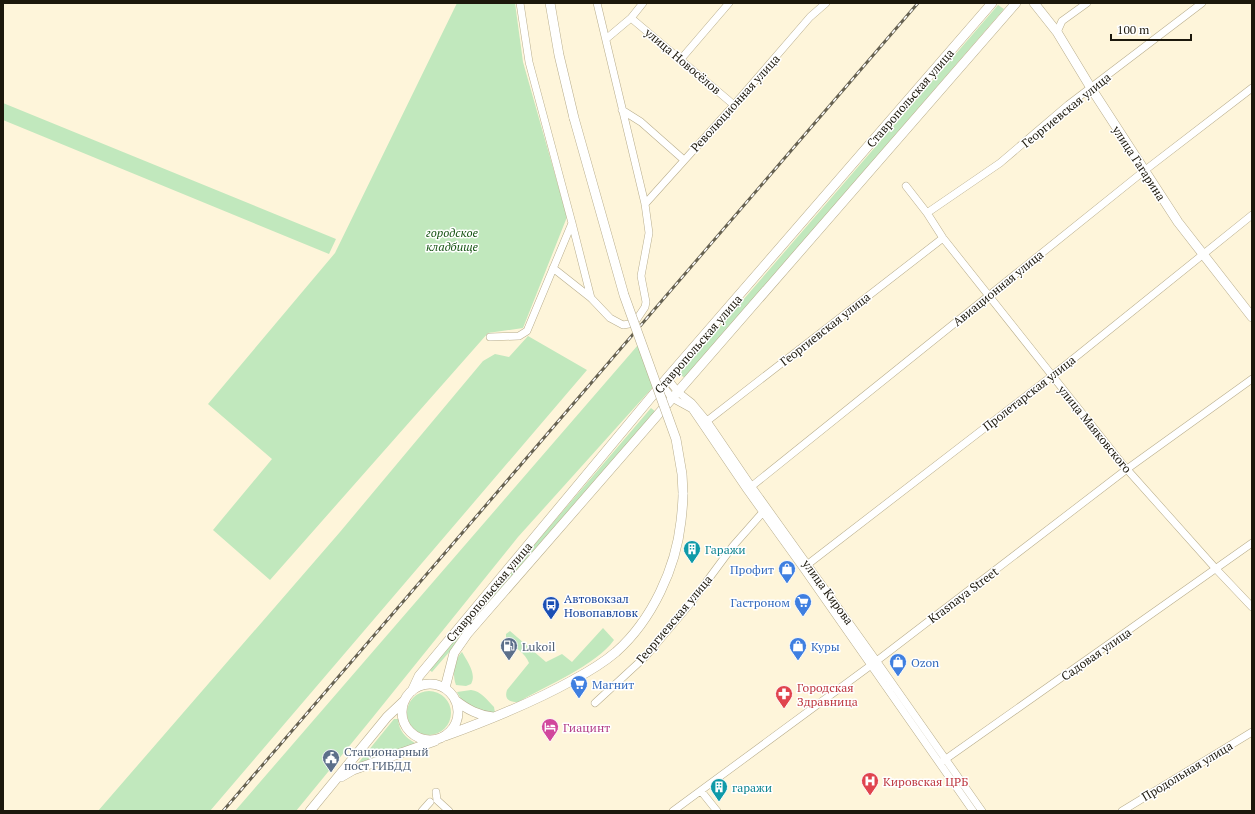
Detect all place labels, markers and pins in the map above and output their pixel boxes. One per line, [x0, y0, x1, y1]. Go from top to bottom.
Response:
building icon: Гаражи [682, 539, 702, 564]
place label: Гаражи [705, 542, 746, 557]
shop icon: Профит [777, 559, 797, 584]
place label: Профит [730, 562, 774, 577]
place label: Автовокзал Новопавловк [564, 591, 639, 620]
supermarket icon: Гастроном [793, 592, 813, 617]
bus stop icon: Автовокзал Новопавловк [541, 595, 561, 620]
place label: Гастроном [731, 595, 790, 610]
fuel station icon: Lukoil [499, 636, 519, 661]
shop icon: Куры [788, 636, 808, 661]
place label: Lukoil [522, 639, 556, 654]
place label: Куры [811, 639, 840, 654]
shop icon: Ozon [888, 652, 908, 677]
place label: Ozon [911, 655, 939, 670]
supermarket icon: Магнит [569, 674, 589, 699]
place label: Магнит [592, 677, 634, 692]
place label: Городская Здравница [797, 680, 858, 709]
pharmacy icon: Городская Здравница [774, 684, 794, 709]
hotel icon: Гиацинт [540, 717, 560, 742]
place label: Гиацинт [563, 720, 610, 735]
place label: Стационарный пост ГИБДД [344, 744, 429, 773]
public building icon: Стационарный пост ГИБДД [321, 748, 341, 773]
hospital icon: Кировская ЦРБ [860, 771, 880, 796]
place label: Кировская ЦРБ [883, 774, 968, 789]
building icon: гаражи [709, 777, 729, 802]
place label: гаражи [732, 780, 772, 795]

